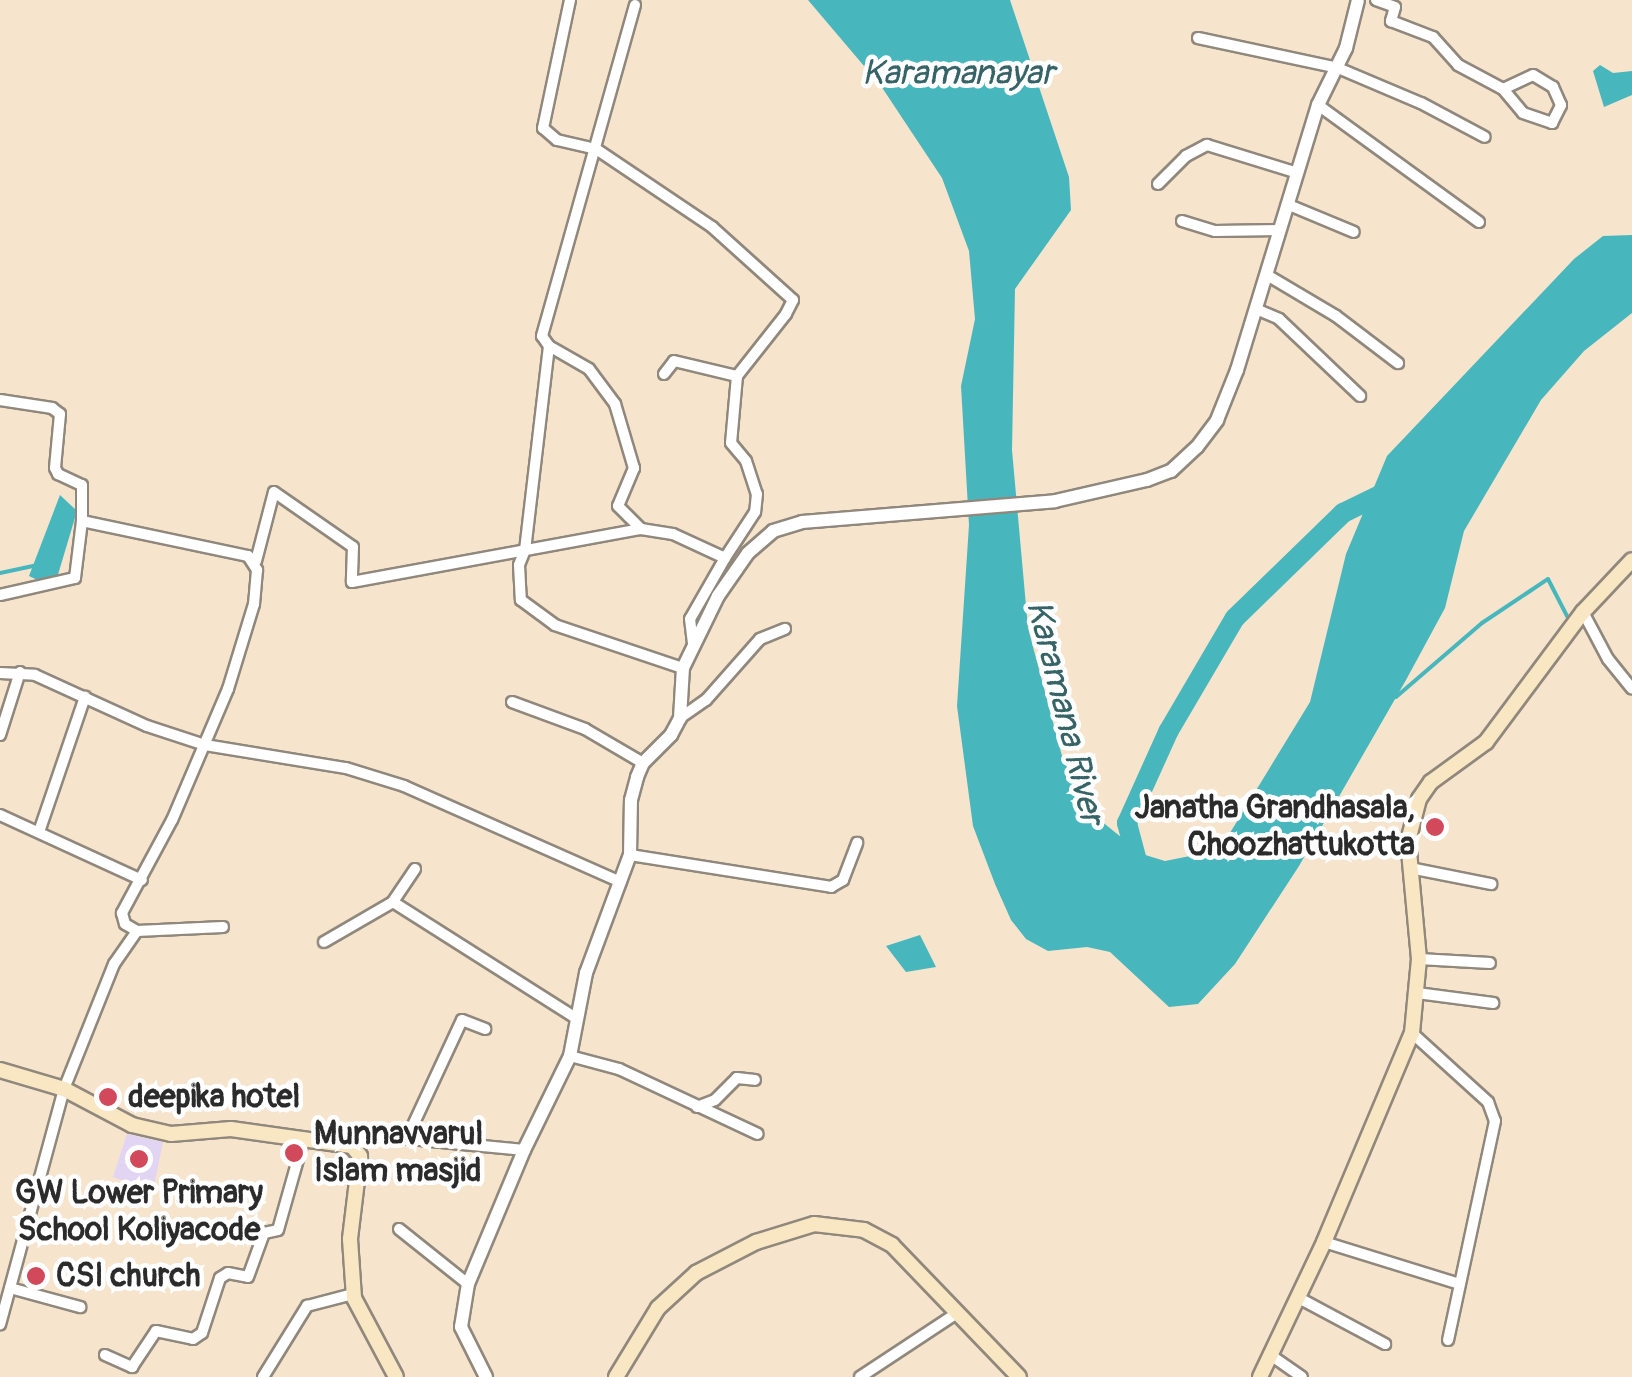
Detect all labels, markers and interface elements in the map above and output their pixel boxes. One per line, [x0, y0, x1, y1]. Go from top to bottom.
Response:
water label: Karamanayar [862, 52, 1054, 94]
water label: Karamana River [1017, 596, 1113, 828]
place label: Janatha Grandhasala, Choozhattukotta [1135, 790, 1415, 865]
marker: Janatha Grandhasala, Choozhattukotta [1424, 816, 1446, 838]
place label: deepika hotel [128, 1078, 300, 1116]
marker: deepika hotel [97, 1086, 119, 1108]
place label: Munnavvarul Islam masjid [314, 1116, 483, 1191]
marker: Munnavvarul Islam masjid [283, 1142, 305, 1164]
marker: GW Lower Primary School Koliyacode [128, 1148, 150, 1170]
place label: GW Lower Primary School Koliyacode [15, 1175, 263, 1250]
place label: CSI church [56, 1257, 200, 1295]
marker: CSI church [25, 1265, 47, 1287]

